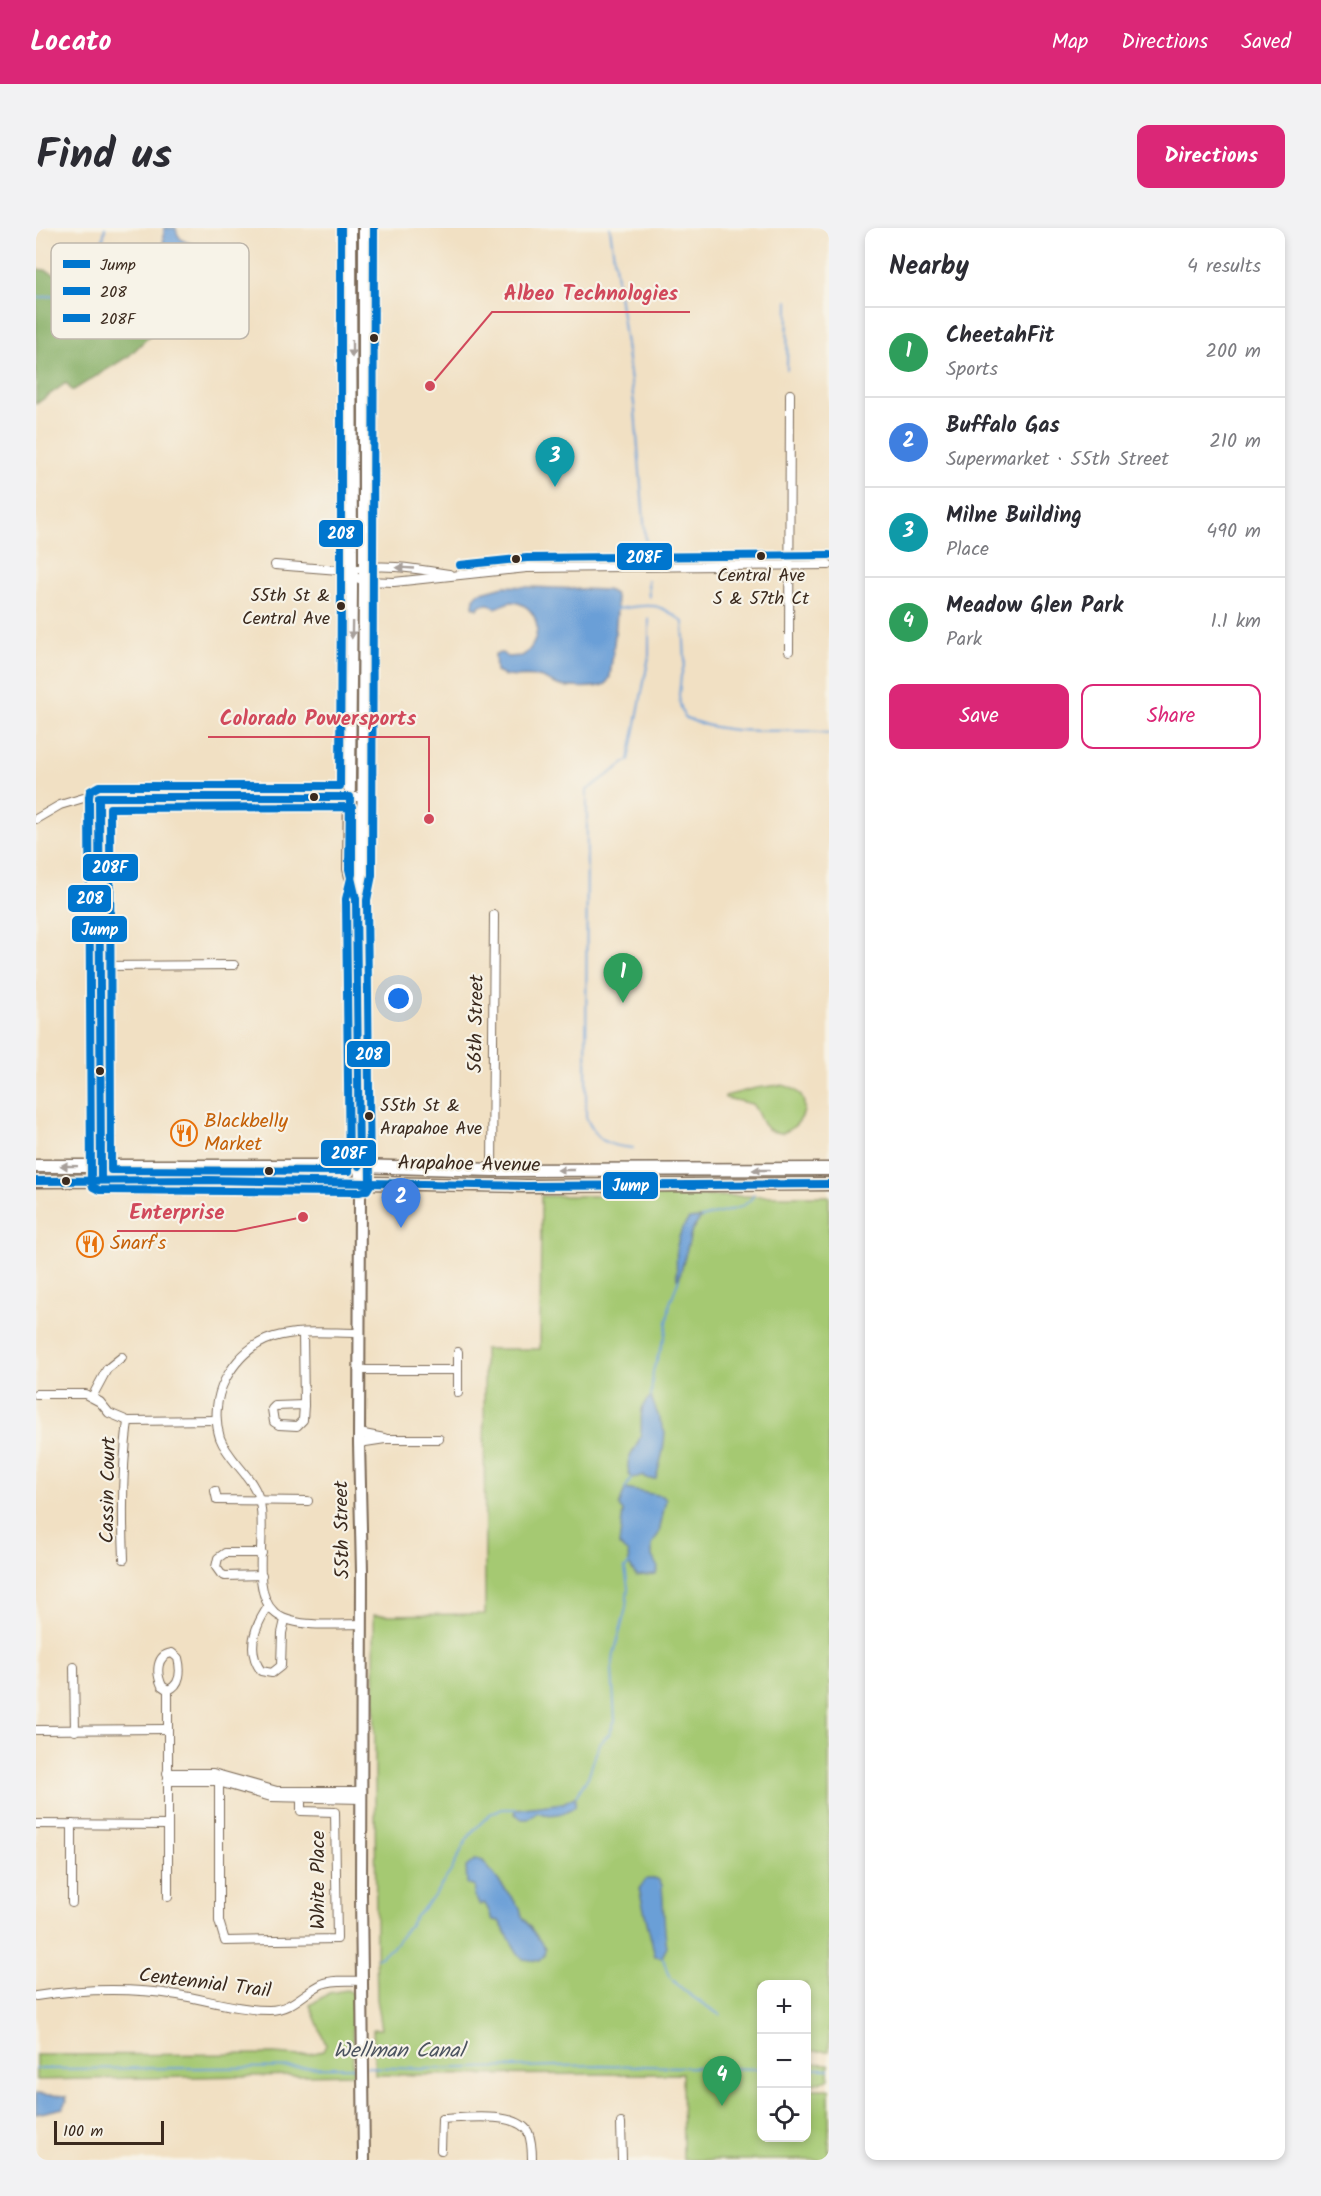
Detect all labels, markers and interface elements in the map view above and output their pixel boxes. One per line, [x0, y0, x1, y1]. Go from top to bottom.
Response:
text: Locato [30, 20, 111, 65]
text: Map [1052, 26, 1088, 59]
text: Directions [1121, 26, 1208, 59]
text: Saved [1241, 26, 1291, 59]
text: Find us [36, 123, 172, 190]
button: Directions [1137, 125, 1285, 188]
legend [51, 243, 249, 339]
text: Nearby [889, 246, 969, 288]
text: 4 results [1187, 251, 1261, 283]
text: Jump [100, 253, 136, 278]
callout: Albeo Technologies [492, 273, 690, 312]
text: Albeo Technologies [504, 278, 678, 311]
text: 208 [100, 280, 127, 305]
text: 208F [100, 307, 137, 332]
text: CheetahFit [946, 319, 1055, 354]
unlabelled marker [368, 332, 380, 344]
text: 1 [905, 336, 912, 368]
text: 200 m [1205, 336, 1261, 368]
one-way arrow [347, 340, 357, 359]
text: Sports [946, 354, 998, 386]
text: Buffalo Gas [946, 409, 1060, 444]
text: 2 [903, 426, 914, 458]
text: 210 m [1209, 426, 1261, 458]
pin: 3 [536, 438, 574, 487]
text: Supermarket · 55th Street [946, 444, 1169, 476]
text: Milne Building [946, 499, 1082, 534]
text: 3 [903, 516, 914, 548]
text: 490 m [1206, 516, 1261, 548]
line badge: 208 [318, 519, 364, 548]
text: 208 [328, 522, 355, 547]
text: Place [946, 534, 989, 566]
line badge: 208F [616, 542, 673, 571]
text: 208F [626, 546, 663, 571]
marker: Central Ave S & 57th Ct [755, 550, 767, 562]
unlabelled marker [510, 553, 522, 565]
place label: Central Ave S & 57th Ct [713, 562, 810, 614]
one-way arrow [395, 563, 414, 572]
place label: 55th St & Central Ave [242, 582, 330, 634]
text: Meadow Glen Park [946, 589, 1123, 624]
marker: 55th St & Central Ave [335, 600, 347, 612]
text: 4 [903, 606, 914, 638]
text: 1.1 km [1210, 606, 1261, 638]
one-way arrow [347, 620, 357, 639]
text: Park [946, 624, 982, 656]
button: Save [889, 684, 1069, 749]
button: Share [1081, 684, 1261, 749]
callout: Colorado Powersports [208, 698, 429, 737]
text: Colorado Powersports [220, 703, 416, 736]
unlabelled marker [308, 791, 320, 803]
line badge: 208F [82, 853, 139, 882]
text: 208F [92, 856, 129, 881]
line badge: 208 [67, 884, 112, 913]
text: 208 [77, 887, 104, 912]
line badge: Jump [71, 915, 128, 943]
text: Jump [81, 918, 119, 943]
pin: 1 [604, 954, 642, 1003]
street label: 56th Street [460, 974, 494, 1074]
your location [384, 984, 413, 1013]
line badge: 208 [346, 1040, 391, 1068]
text: 208 [356, 1043, 383, 1068]
unlabelled marker [94, 1065, 106, 1077]
place label: 55th St & Arapahoe Ave [380, 1092, 482, 1144]
place label: Blackbelly Market [204, 1106, 289, 1161]
marker: 55th St & Arapahoe Ave [363, 1110, 375, 1122]
restaurant icon: Blackbelly Market [169, 1118, 199, 1148]
line badge: 208F [320, 1139, 377, 1167]
text: 208F [331, 1142, 368, 1167]
street label: Arapahoe Avenue [397, 1148, 541, 1182]
one-way arrow [59, 1161, 78, 1171]
unlabelled marker [263, 1165, 275, 1177]
one-way arrow [556, 1165, 575, 1175]
one-way arrow [751, 1165, 770, 1175]
line badge: Jump [602, 1171, 659, 1200]
text: Jump [612, 1174, 650, 1199]
unlabelled marker [60, 1175, 72, 1187]
pin: 2 [382, 1178, 421, 1228]
callout: Enterprise [117, 1192, 236, 1231]
text: Enterprise [130, 1197, 224, 1230]
place label: Snarf's [110, 1228, 167, 1260]
restaurant icon: Snarf's [75, 1229, 105, 1259]
street label: Cassin Court [92, 1436, 126, 1544]
street label: 55th Street [326, 1480, 360, 1580]
street label: White Place [303, 1831, 335, 1929]
street label: Centennial Trail [137, 1960, 273, 2008]
map controls [757, 1980, 811, 2142]
button: + [757, 1980, 811, 2034]
button: − [757, 2034, 811, 2088]
water label: Wellman Canal [334, 2035, 468, 2068]
pin: 4 [702, 2056, 742, 2106]
button: locate [757, 2088, 811, 2142]
scale bar [54, 2118, 164, 2146]
text: 100 m [63, 2119, 103, 2144]

